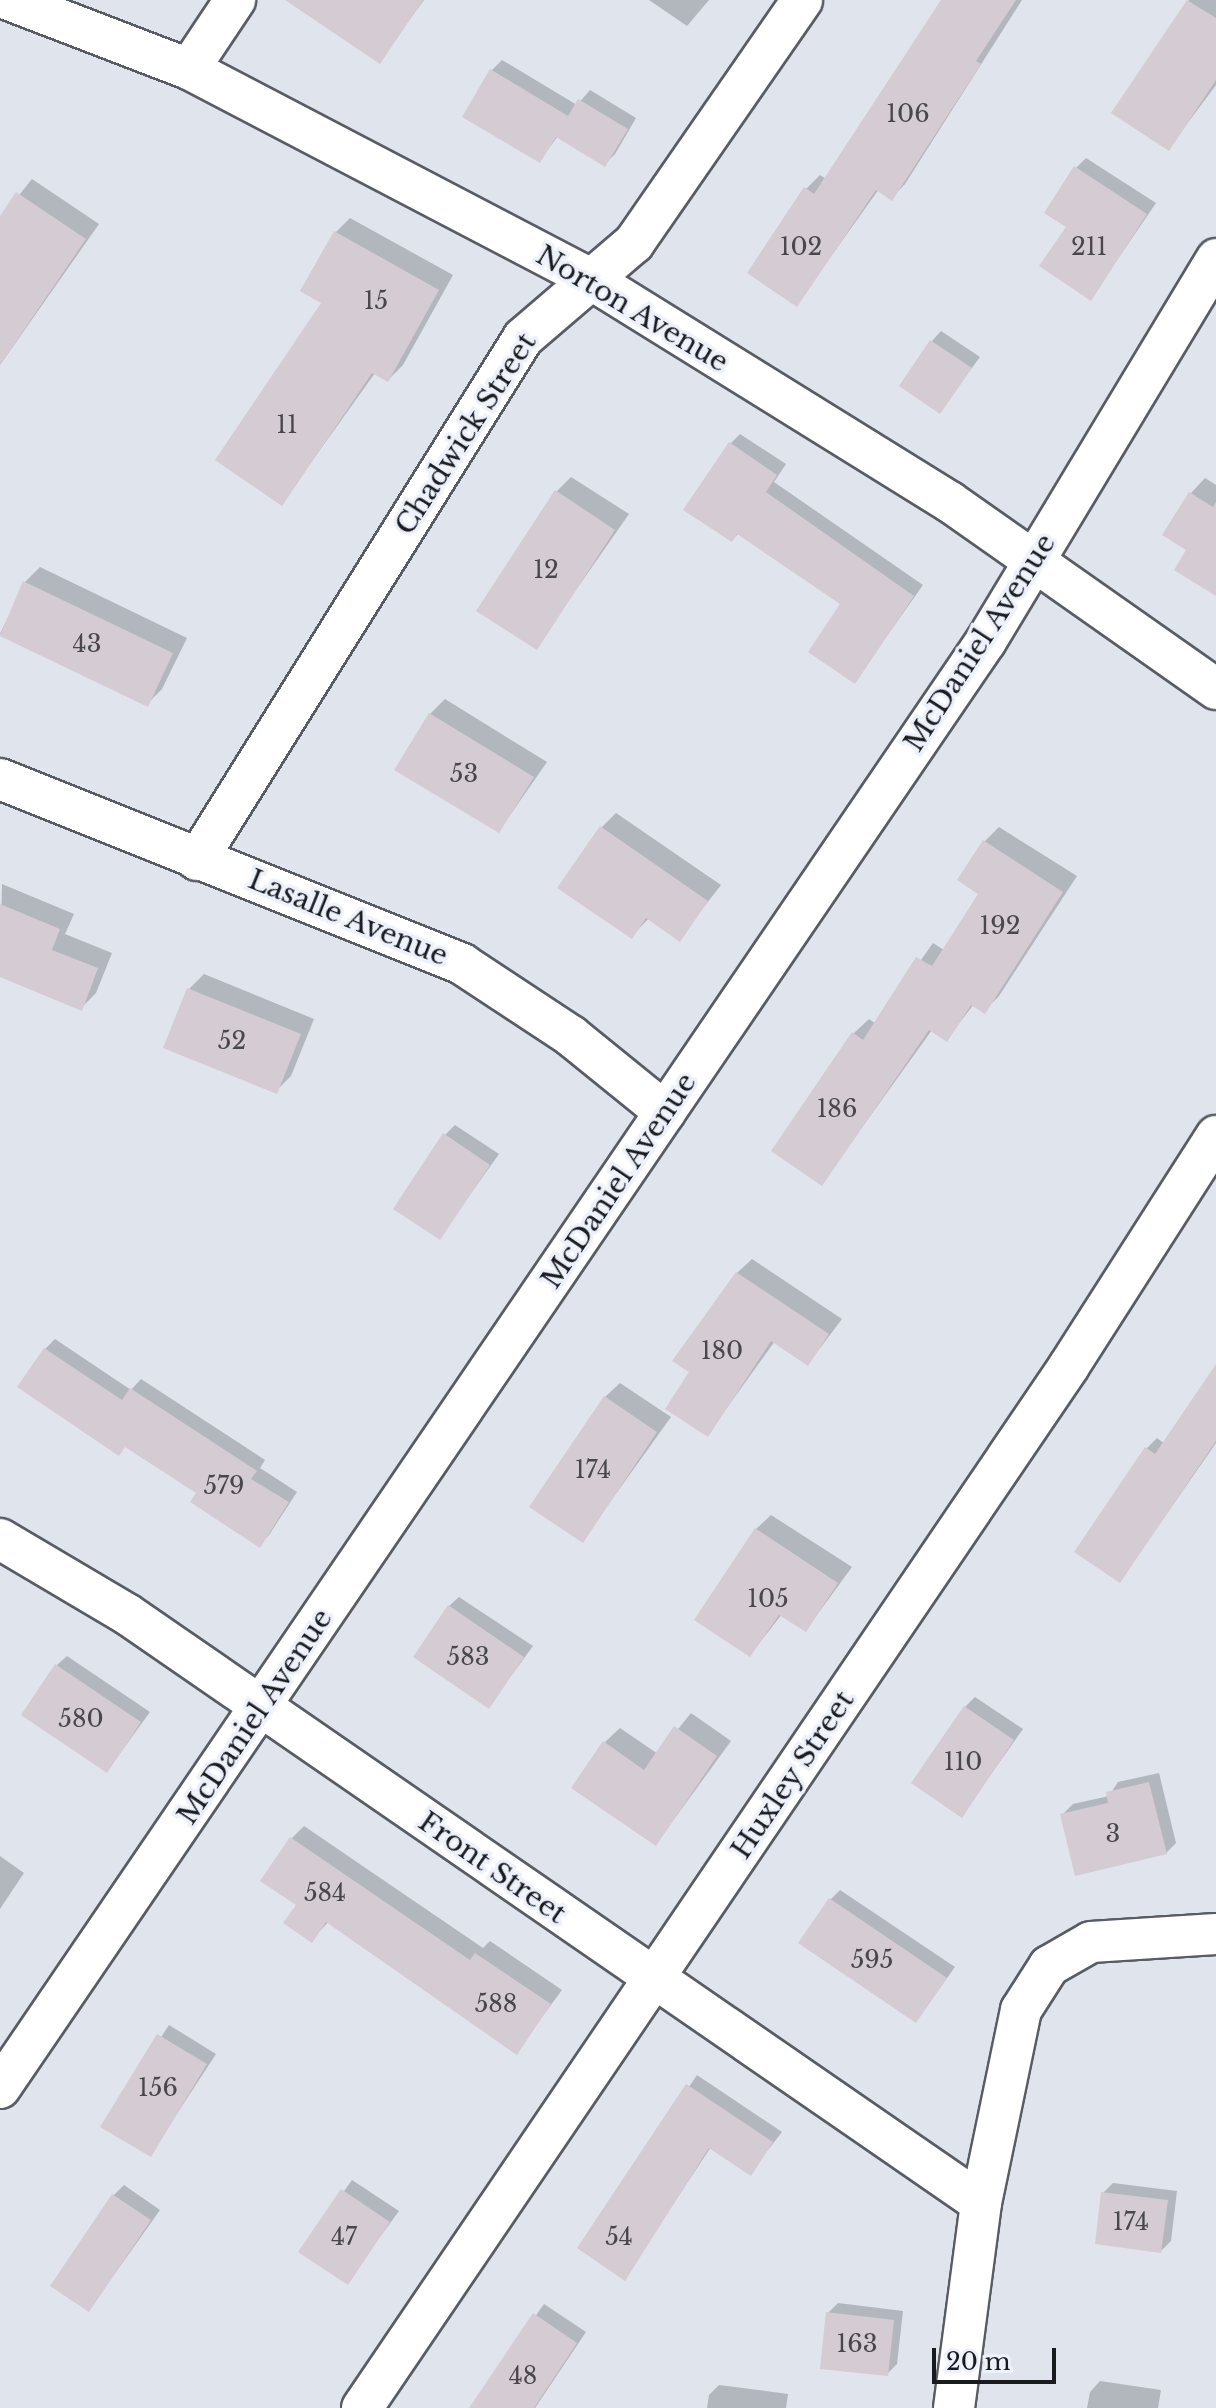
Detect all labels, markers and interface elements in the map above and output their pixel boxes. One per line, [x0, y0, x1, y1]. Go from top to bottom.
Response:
house number: 106 [886, 100, 930, 128]
house number: 102 [780, 233, 822, 261]
house number: 211 [1071, 233, 1107, 261]
street label: Norton Avenue [530, 238, 734, 380]
house number: 15 [364, 287, 388, 315]
street label: Chadwick Street [388, 327, 544, 541]
house number: 11 [276, 411, 298, 439]
street label: McDaniel Avenue [897, 528, 1063, 758]
house number: 12 [533, 556, 559, 584]
house number: 43 [73, 630, 101, 658]
house number: 53 [450, 760, 478, 788]
street label: Lasalle Avenue [243, 863, 453, 973]
house number: 192 [980, 912, 1020, 940]
house number: 52 [218, 1027, 246, 1055]
street label: McDaniel Avenue [534, 1067, 704, 1295]
house number: 186 [817, 1095, 857, 1123]
house number: 180 [701, 1337, 743, 1365]
house number: 174 [575, 1456, 611, 1484]
house number: 579 [203, 1472, 245, 1500]
house number: 105 [747, 1585, 789, 1613]
street label: McDaniel Avenue [170, 1603, 340, 1831]
house number: 583 [447, 1643, 489, 1671]
street label: Huxley Street [724, 1684, 862, 1866]
house number: 580 [58, 1705, 104, 1733]
house number: 110 [944, 1748, 982, 1776]
street label: Front Street [412, 1805, 572, 1931]
house number: 3 [1106, 1820, 1120, 1848]
house number: 584 [304, 1879, 346, 1907]
house number: 595 [851, 1946, 893, 1974]
house number: 588 [475, 1990, 517, 2018]
house number: 156 [138, 2074, 178, 2102]
house number: 174 [1113, 2208, 1149, 2236]
house number: 47 [331, 2223, 357, 2251]
house number: 54 [605, 2223, 633, 2251]
house number: 163 [837, 2330, 877, 2358]
scale bar [936, 2332, 1060, 2382]
text: 20 m [946, 2347, 1011, 2376]
house number: 48 [509, 2362, 537, 2390]

